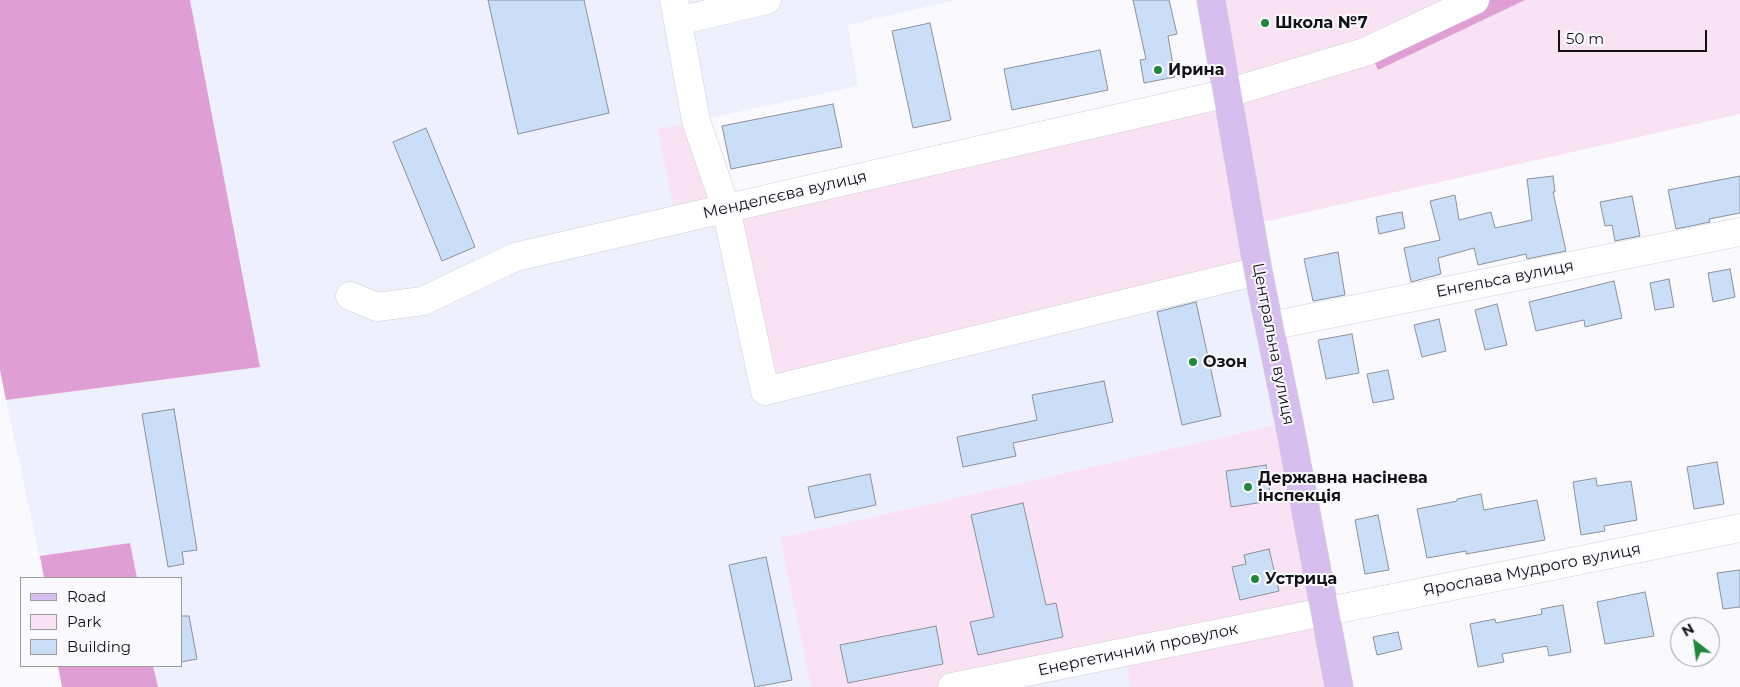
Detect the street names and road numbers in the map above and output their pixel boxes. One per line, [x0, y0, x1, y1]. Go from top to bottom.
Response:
street label: Менделєєва вулиця [701, 167, 869, 223]
street label: Енгельса вулиця [1434, 256, 1576, 302]
street label: Центральна вулиця [1248, 261, 1298, 427]
street label: Ярослава Мудрого вулиця [1421, 539, 1643, 601]
street label: Енергетичний провулок [1036, 619, 1240, 681]

